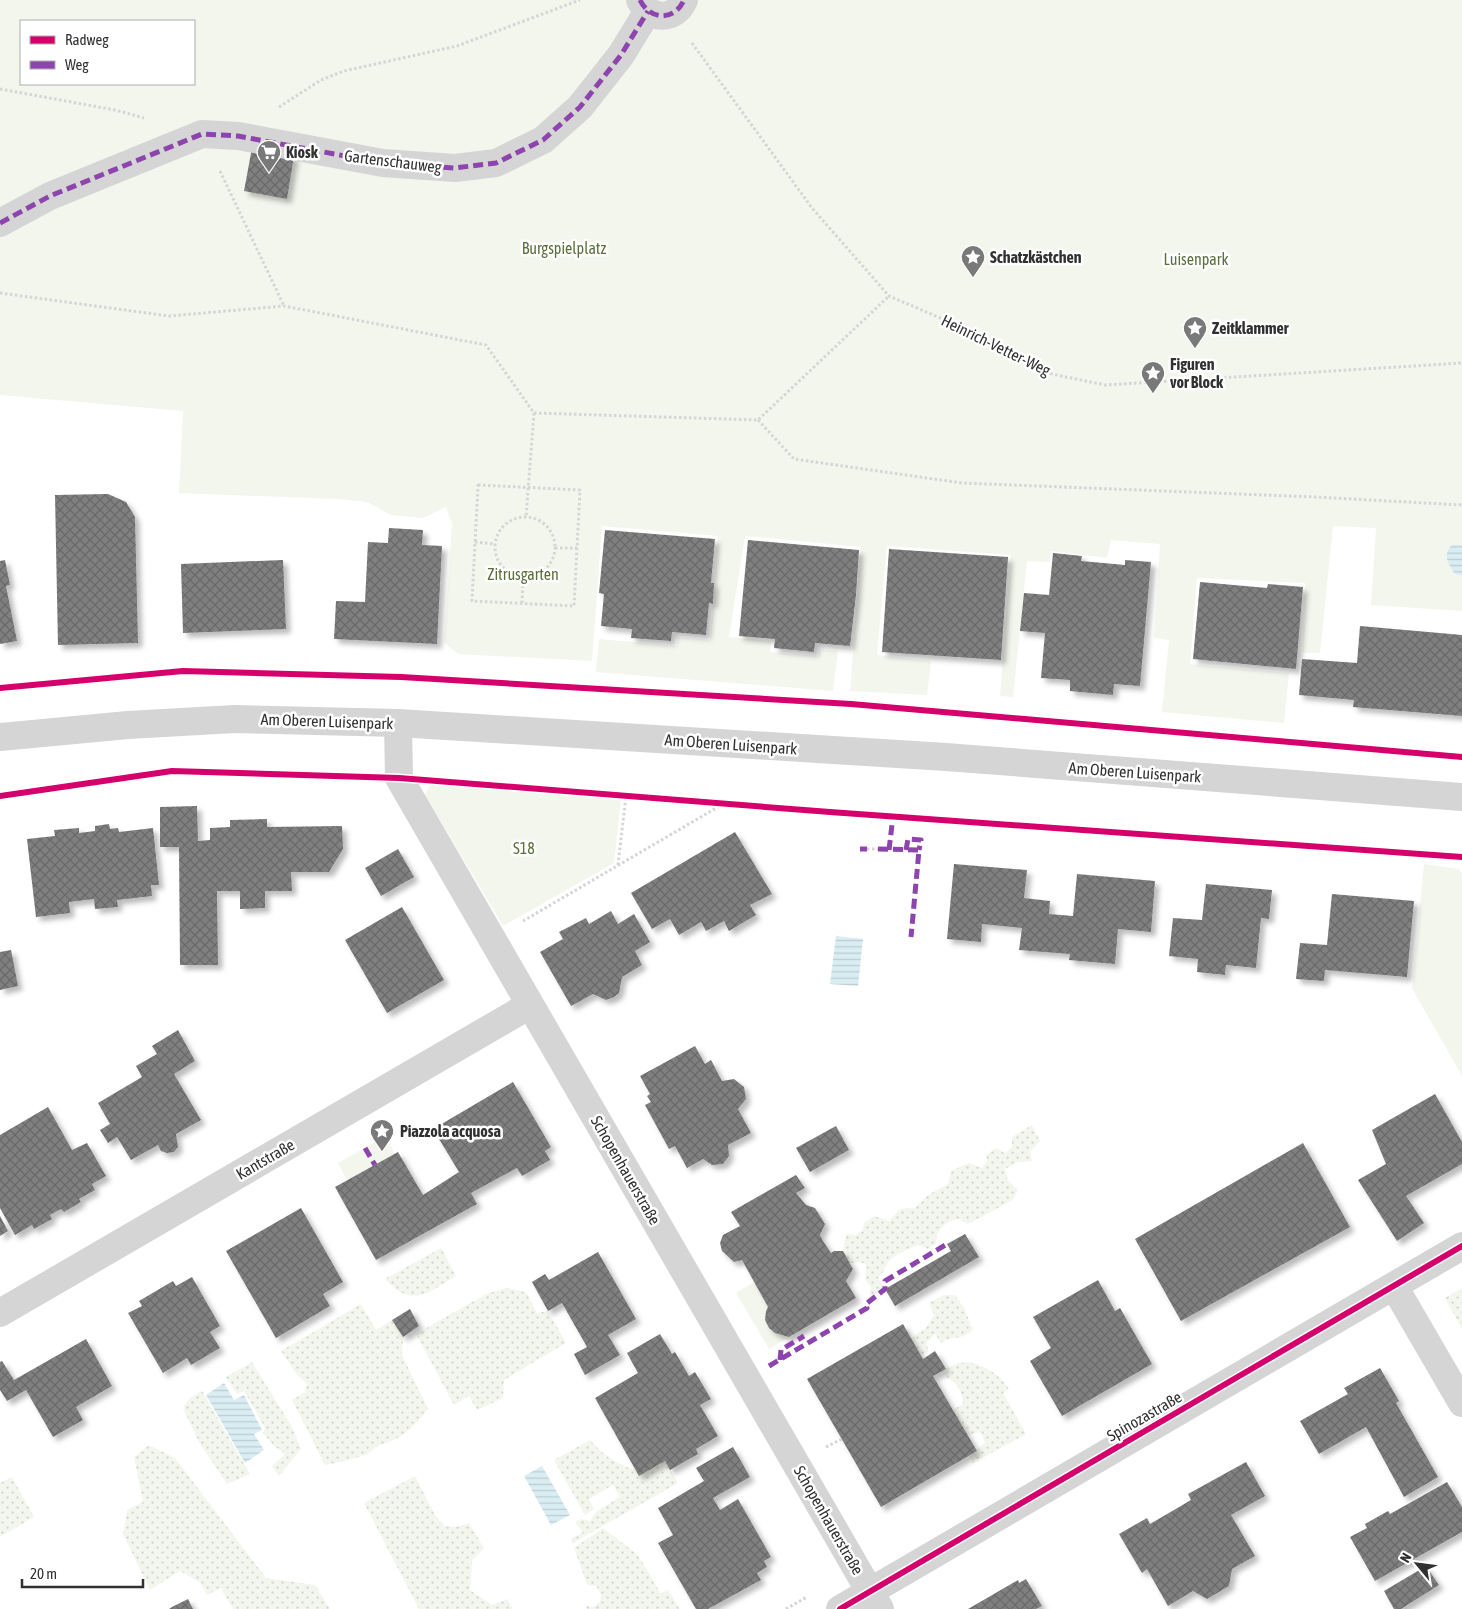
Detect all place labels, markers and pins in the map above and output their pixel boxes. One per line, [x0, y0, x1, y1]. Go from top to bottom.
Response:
supermarket icon: Kiosk [256, 139, 282, 173]
place label: Kiosk [286, 143, 319, 161]
place icon: Schatzkästchen [960, 244, 986, 278]
place label: Schatzkästchen [990, 248, 1082, 266]
place icon: Zeitklammer [1182, 315, 1208, 349]
place label: Zeitklammer [1212, 319, 1289, 337]
place label: Figuren vor Block [1170, 355, 1224, 391]
place icon: Figuren vor Block [1140, 360, 1166, 394]
place icon: Piazzola acquosa [369, 1118, 395, 1152]
place label: Piazzola acquosa [400, 1122, 501, 1140]

